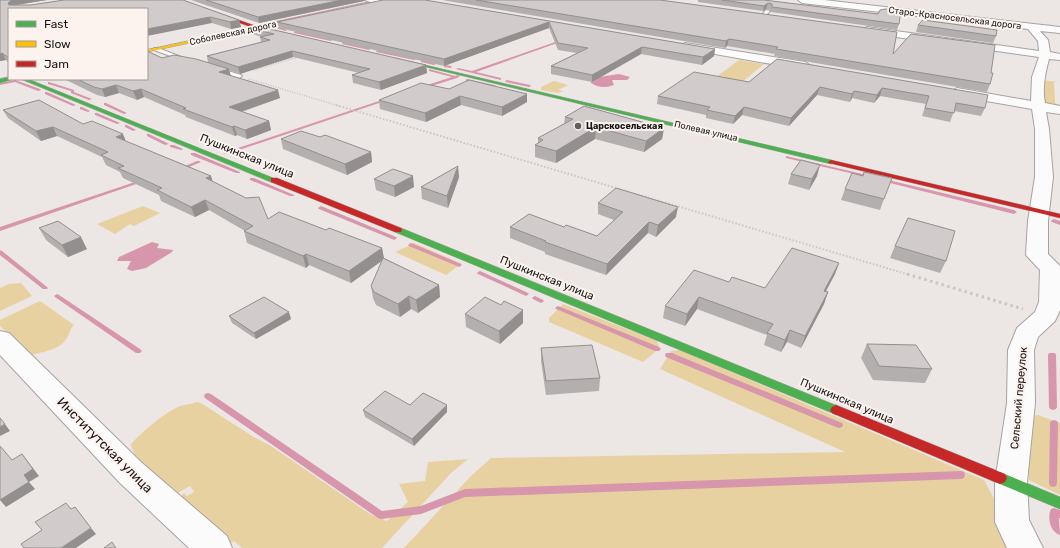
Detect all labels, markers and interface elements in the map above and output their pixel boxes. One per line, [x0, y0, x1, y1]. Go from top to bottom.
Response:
street label: Старо-Красносельская дорога [888, 5, 1022, 31]
legend [8, 8, 148, 80]
text: Fast [44, 17, 68, 31]
street label: Соболевская дорога [189, 19, 277, 47]
text: Slow [44, 37, 71, 51]
text: Jam [44, 57, 69, 71]
street label: Полевая улица [673, 119, 739, 143]
marker: Царскосельская [573, 121, 583, 131]
place label: Царскосельская [586, 121, 663, 131]
street label: Пушкинская улица [198, 131, 296, 181]
street label: Пушкинская улица [498, 253, 596, 303]
street label: Сельский переулок [1008, 346, 1030, 450]
street label: Пушкинская улица [798, 375, 896, 427]
street label: Институтская улица [54, 394, 156, 496]

